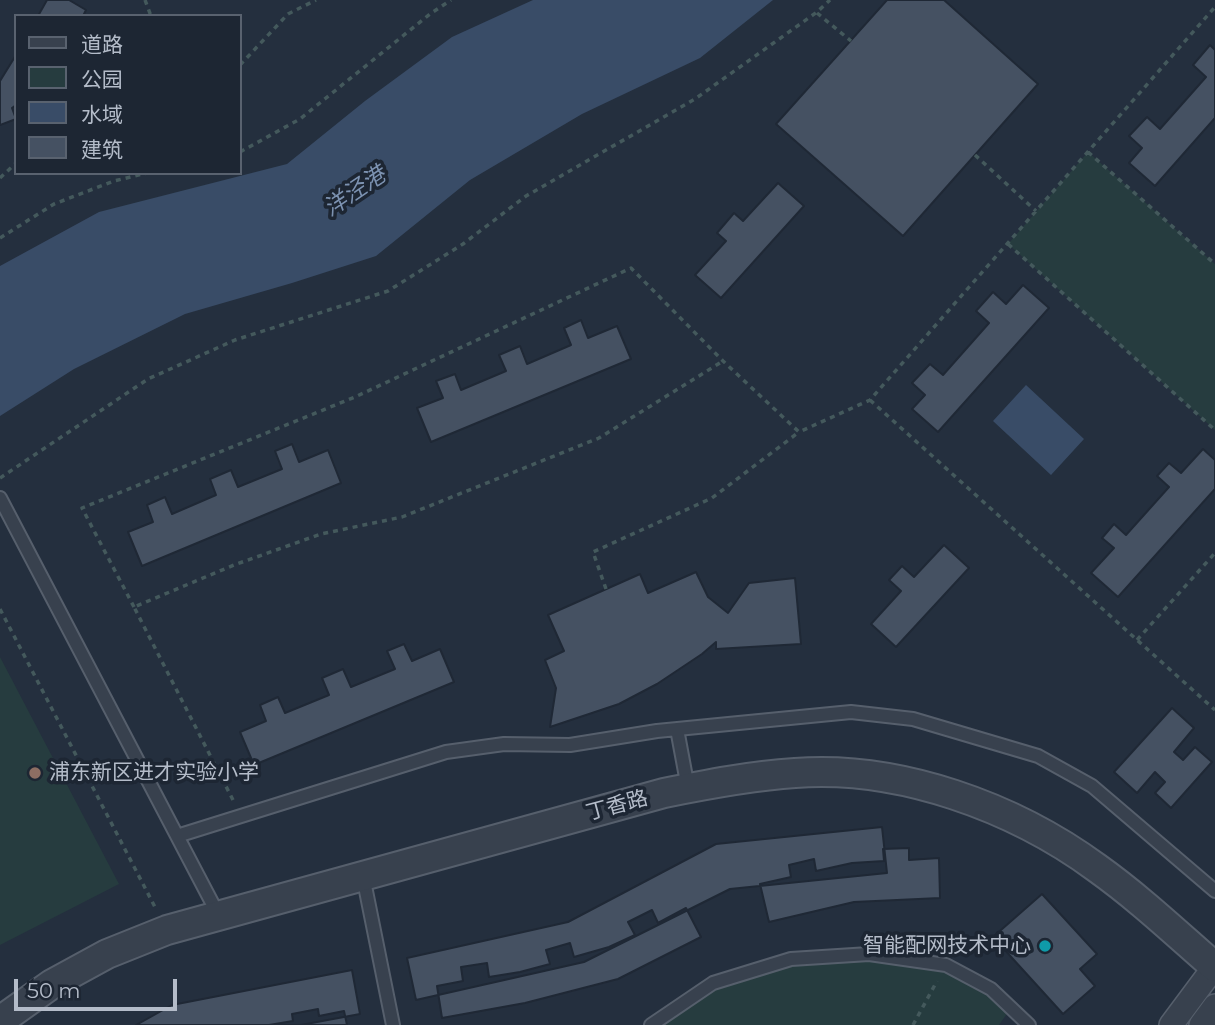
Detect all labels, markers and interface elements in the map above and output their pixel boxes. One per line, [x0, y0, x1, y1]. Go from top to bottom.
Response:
legend [14, 14, 242, 175]
text: 道路 [81, 32, 123, 57]
text: 公园 [81, 67, 123, 92]
text: 水域 [81, 102, 123, 127]
text: 建筑 [81, 137, 123, 162]
water label: 洋泾港 [319, 161, 391, 223]
place label: 浦东新区进才实验小学 [49, 760, 259, 786]
marker: 浦东新区进才实验小学 [27, 765, 43, 781]
street label: 丁香路 [583, 786, 651, 826]
place label: 智能配网技术中心 [863, 933, 1031, 959]
marker: 智能配网技术中心 [1037, 938, 1053, 954]
scale bar [18, 965, 180, 1009]
text: 50 m [27, 978, 81, 1003]

